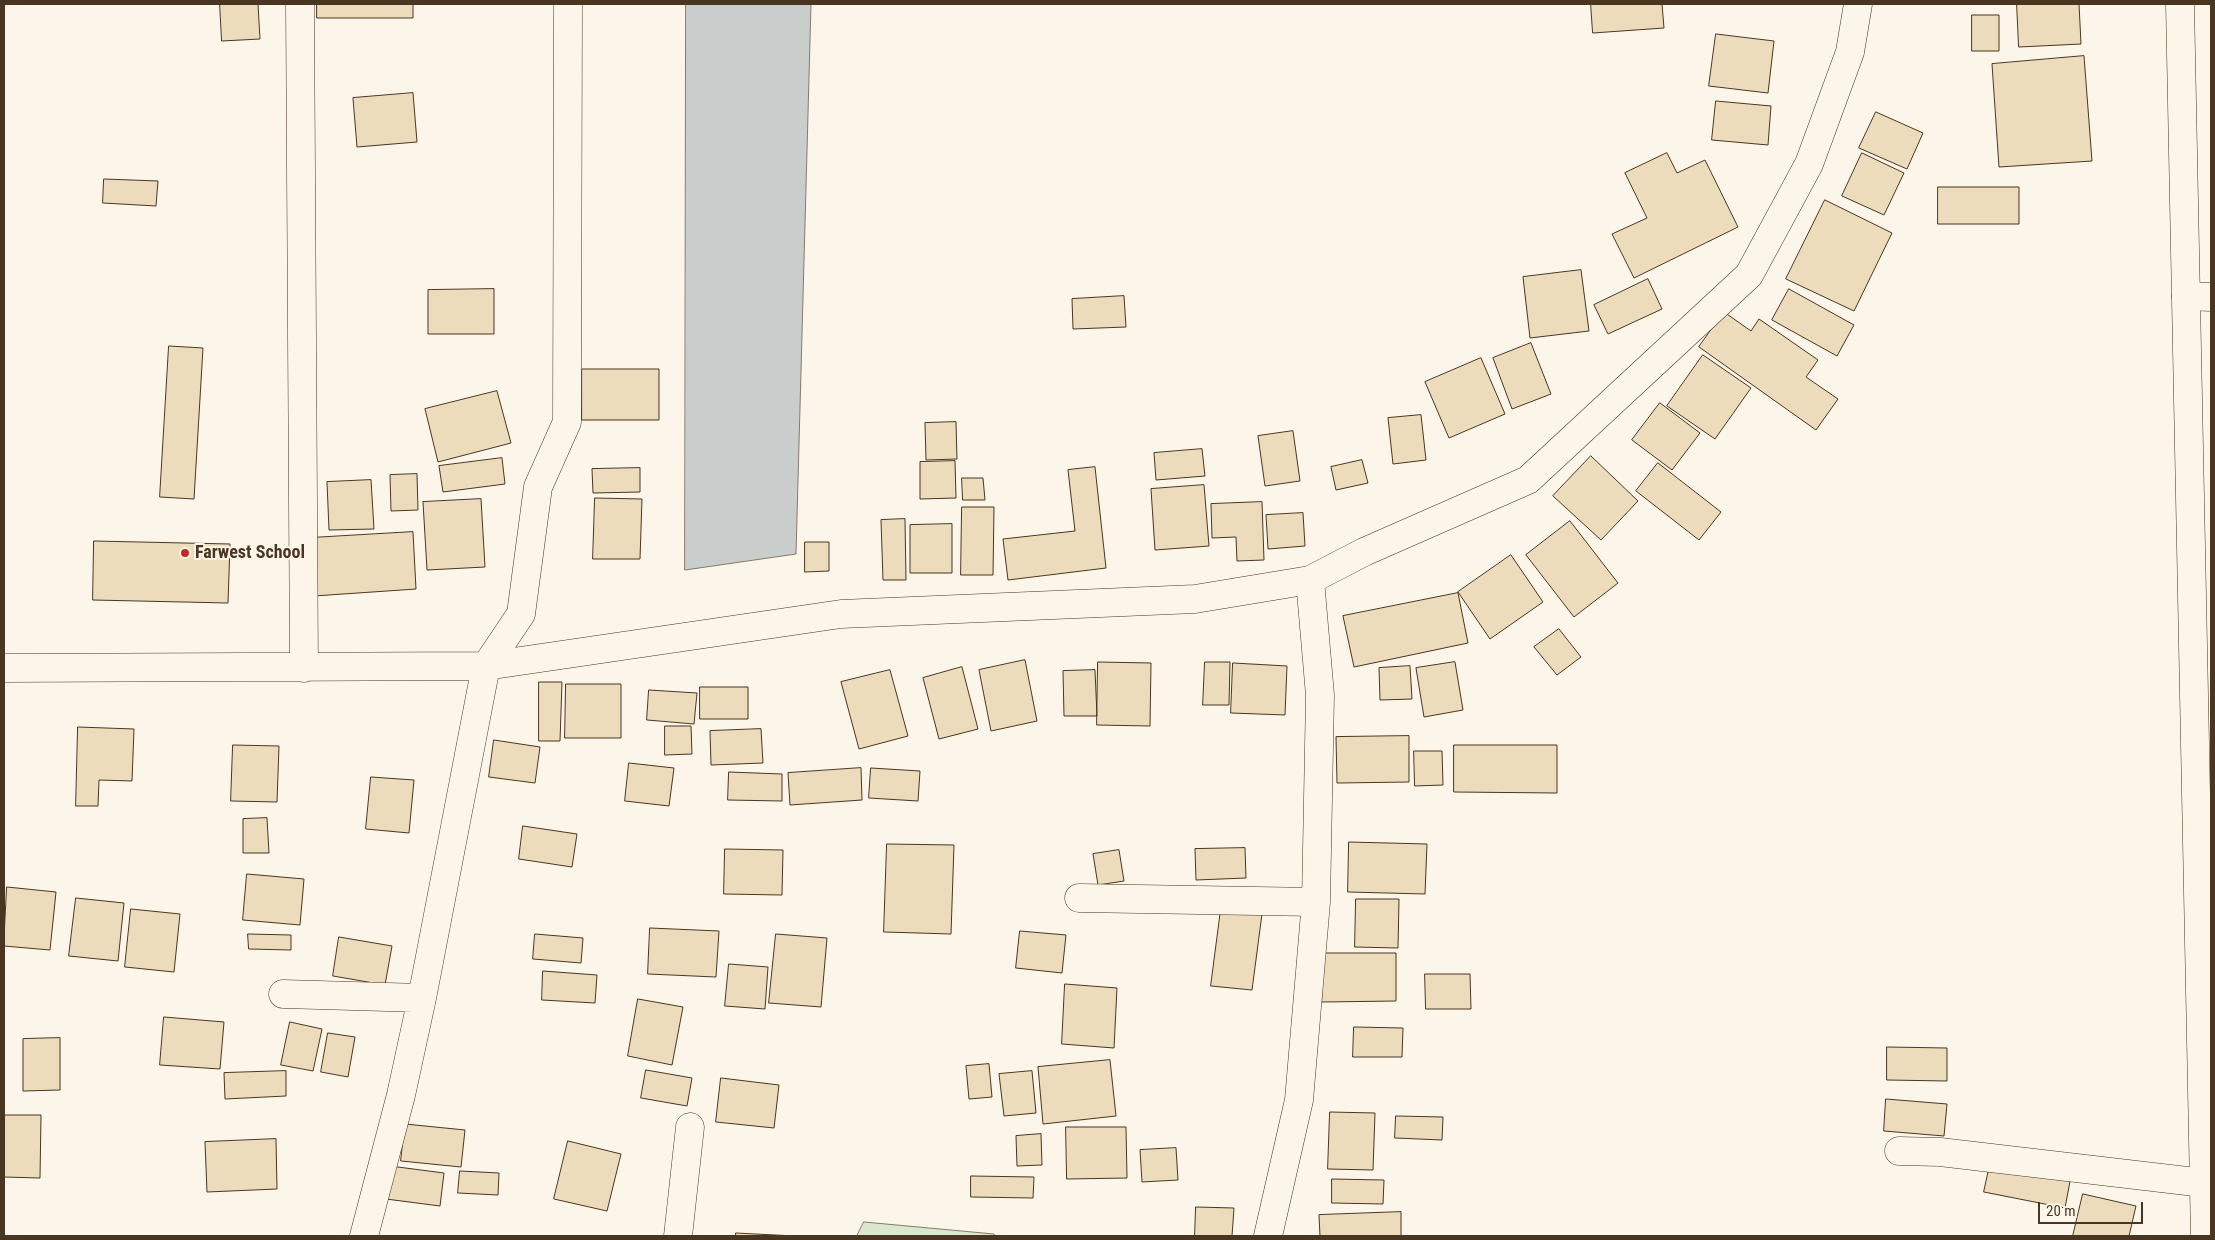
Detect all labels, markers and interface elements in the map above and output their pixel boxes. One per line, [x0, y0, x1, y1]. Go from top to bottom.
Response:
place label: Farwest School [195, 542, 305, 564]
marker: Farwest School [179, 547, 191, 559]
scale bar [2040, 1192, 2145, 1224]
text: 20 m [2046, 1202, 2076, 1220]

